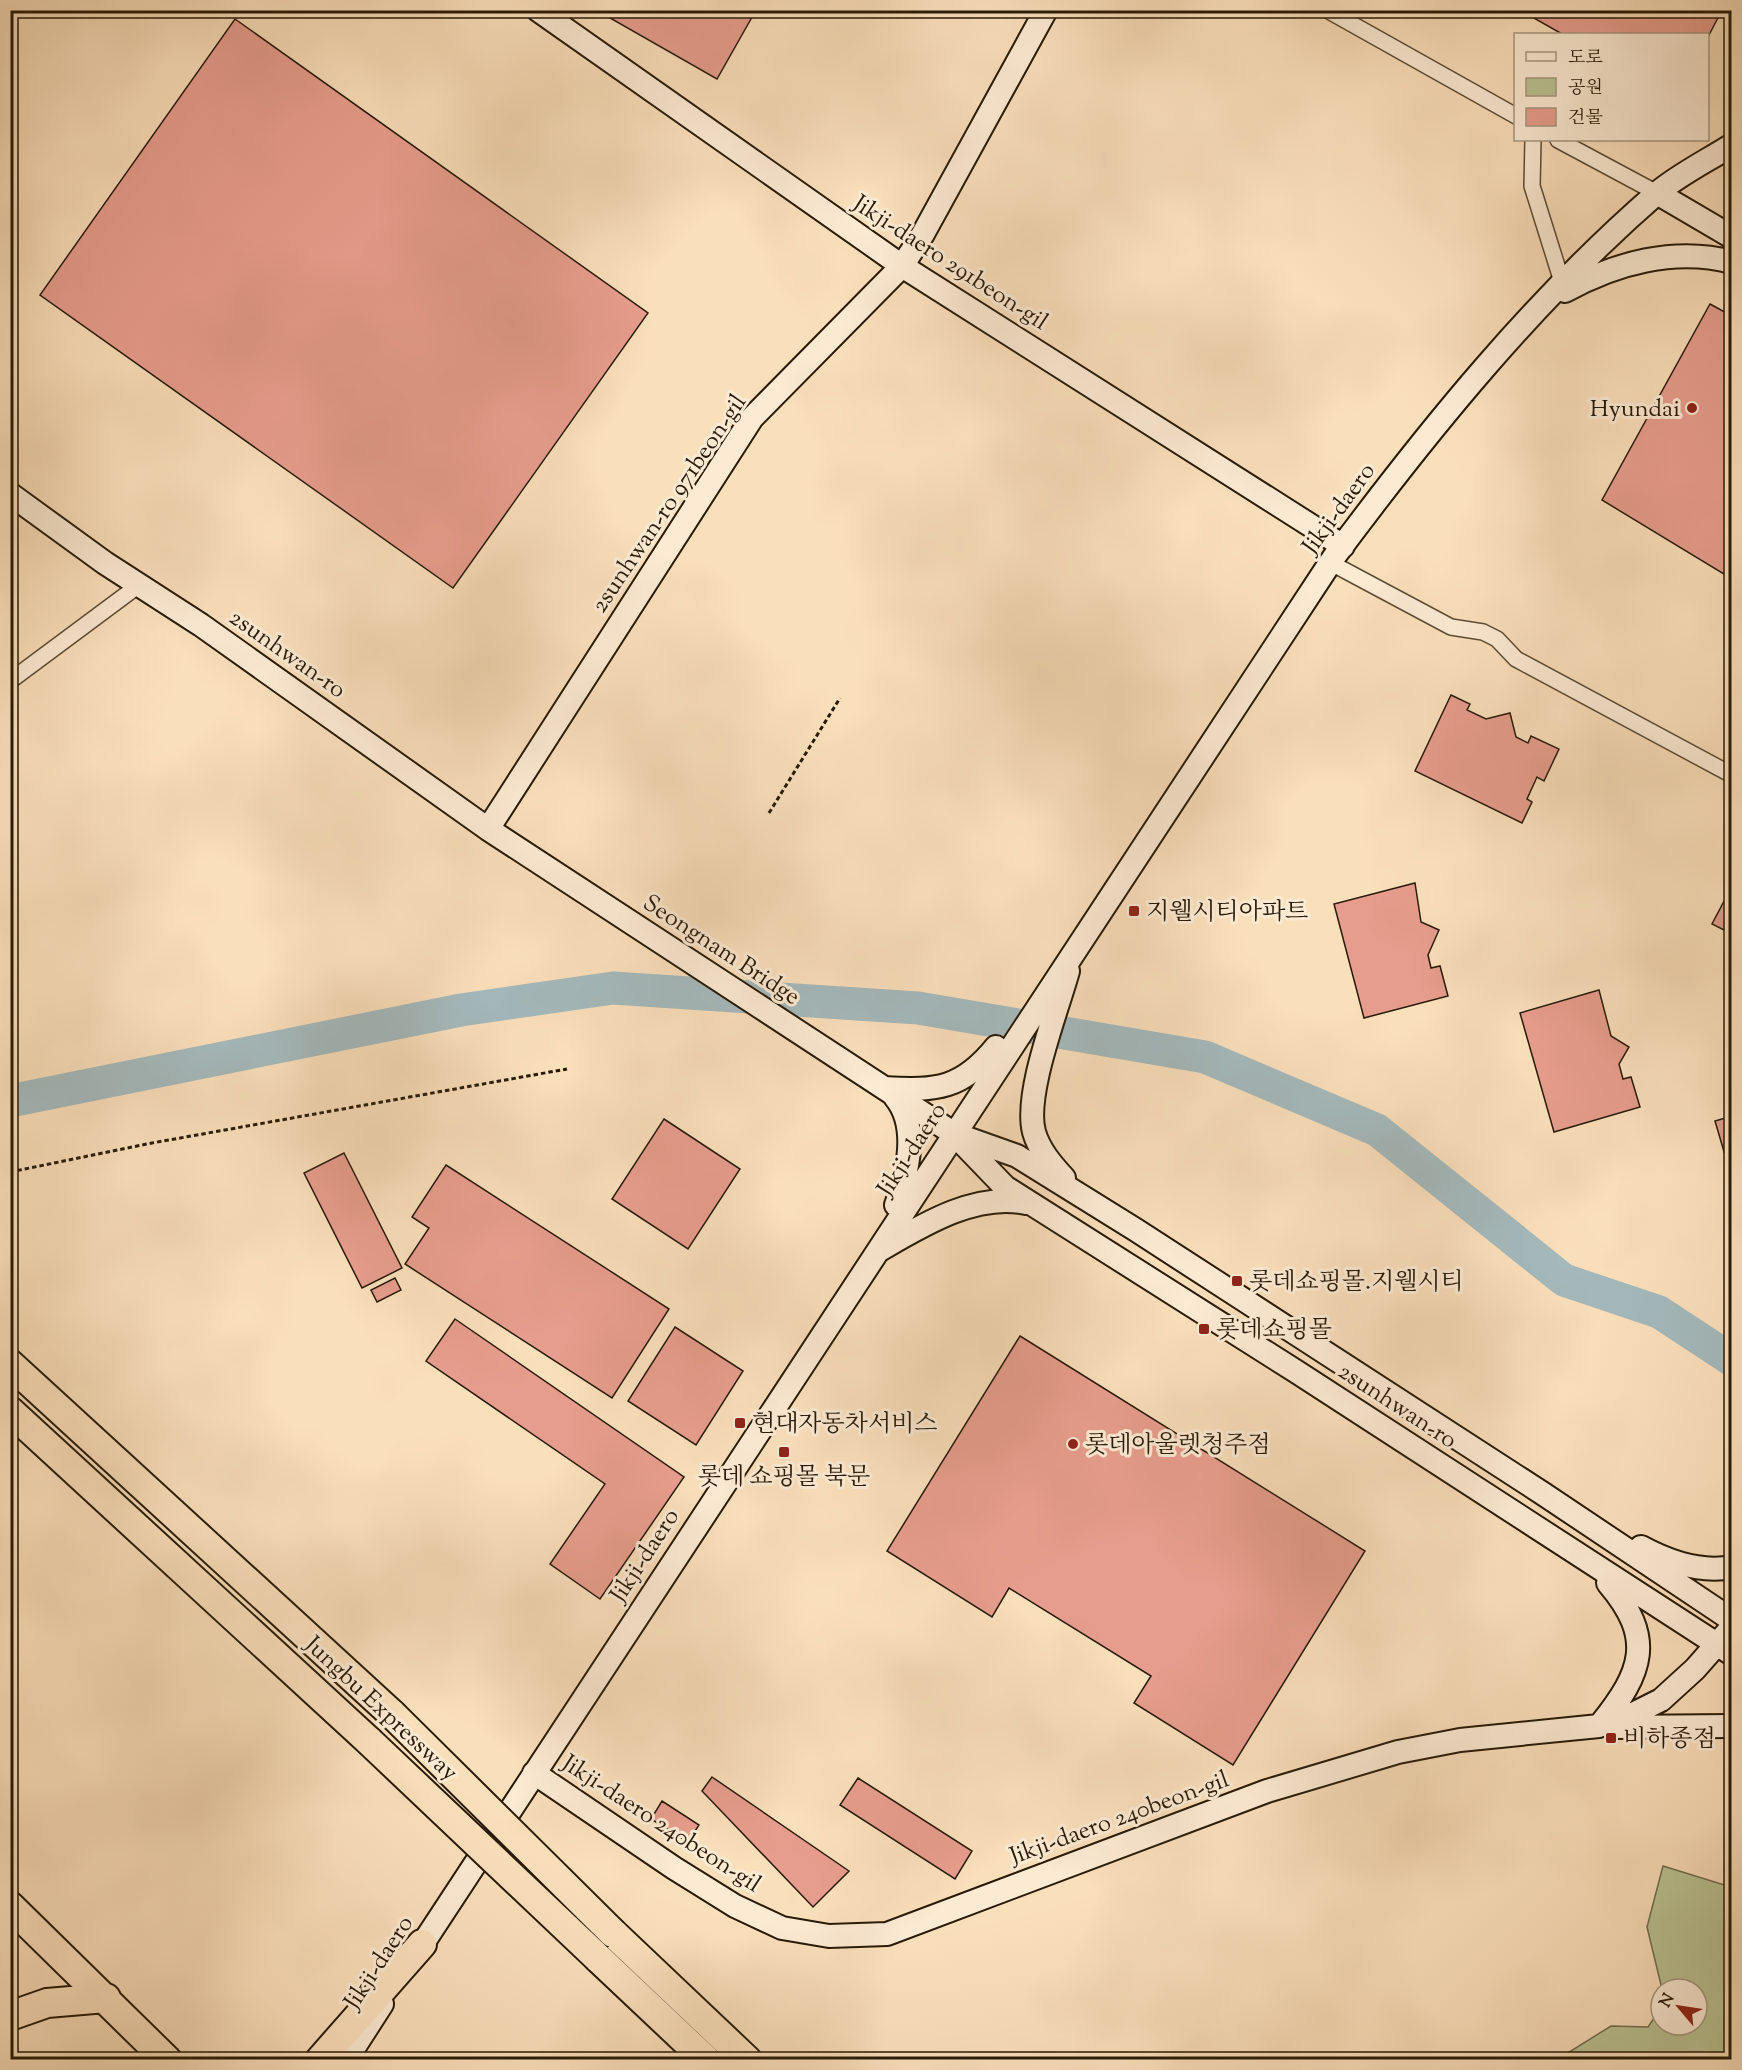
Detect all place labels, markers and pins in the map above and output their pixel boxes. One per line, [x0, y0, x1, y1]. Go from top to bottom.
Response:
place label: Hyundai [1590, 393, 1680, 427]
marker: Hyundai [1685, 401, 1699, 415]
place label: 지웰시티아파트 [1146, 896, 1308, 930]
marker: 지웰시티아파트 [1127, 904, 1141, 918]
place label: 롯데쇼핑몰.지웰시티 [1249, 1266, 1464, 1300]
marker: 롯데쇼핑몰.지웰시티 [1230, 1274, 1244, 1288]
place label: 롯데쇼핑몰 [1216, 1314, 1332, 1348]
marker: 롯데쇼핑몰 [1197, 1322, 1211, 1336]
place label: 현대자동차서비스 [752, 1408, 937, 1442]
marker: 현대자동차서비스 [733, 1416, 747, 1430]
place label: 롯데아울렛청주점 [1085, 1429, 1270, 1463]
marker: 롯데아울렛청주점 [1066, 1437, 1080, 1451]
marker: 롯데 쇼핑몰 북문 [777, 1445, 791, 1459]
place label: 롯데 쇼핑몰 북문 [698, 1461, 870, 1495]
place label: 비하종점 [1623, 1723, 1716, 1757]
marker: 비하종점 [1604, 1731, 1618, 1745]

